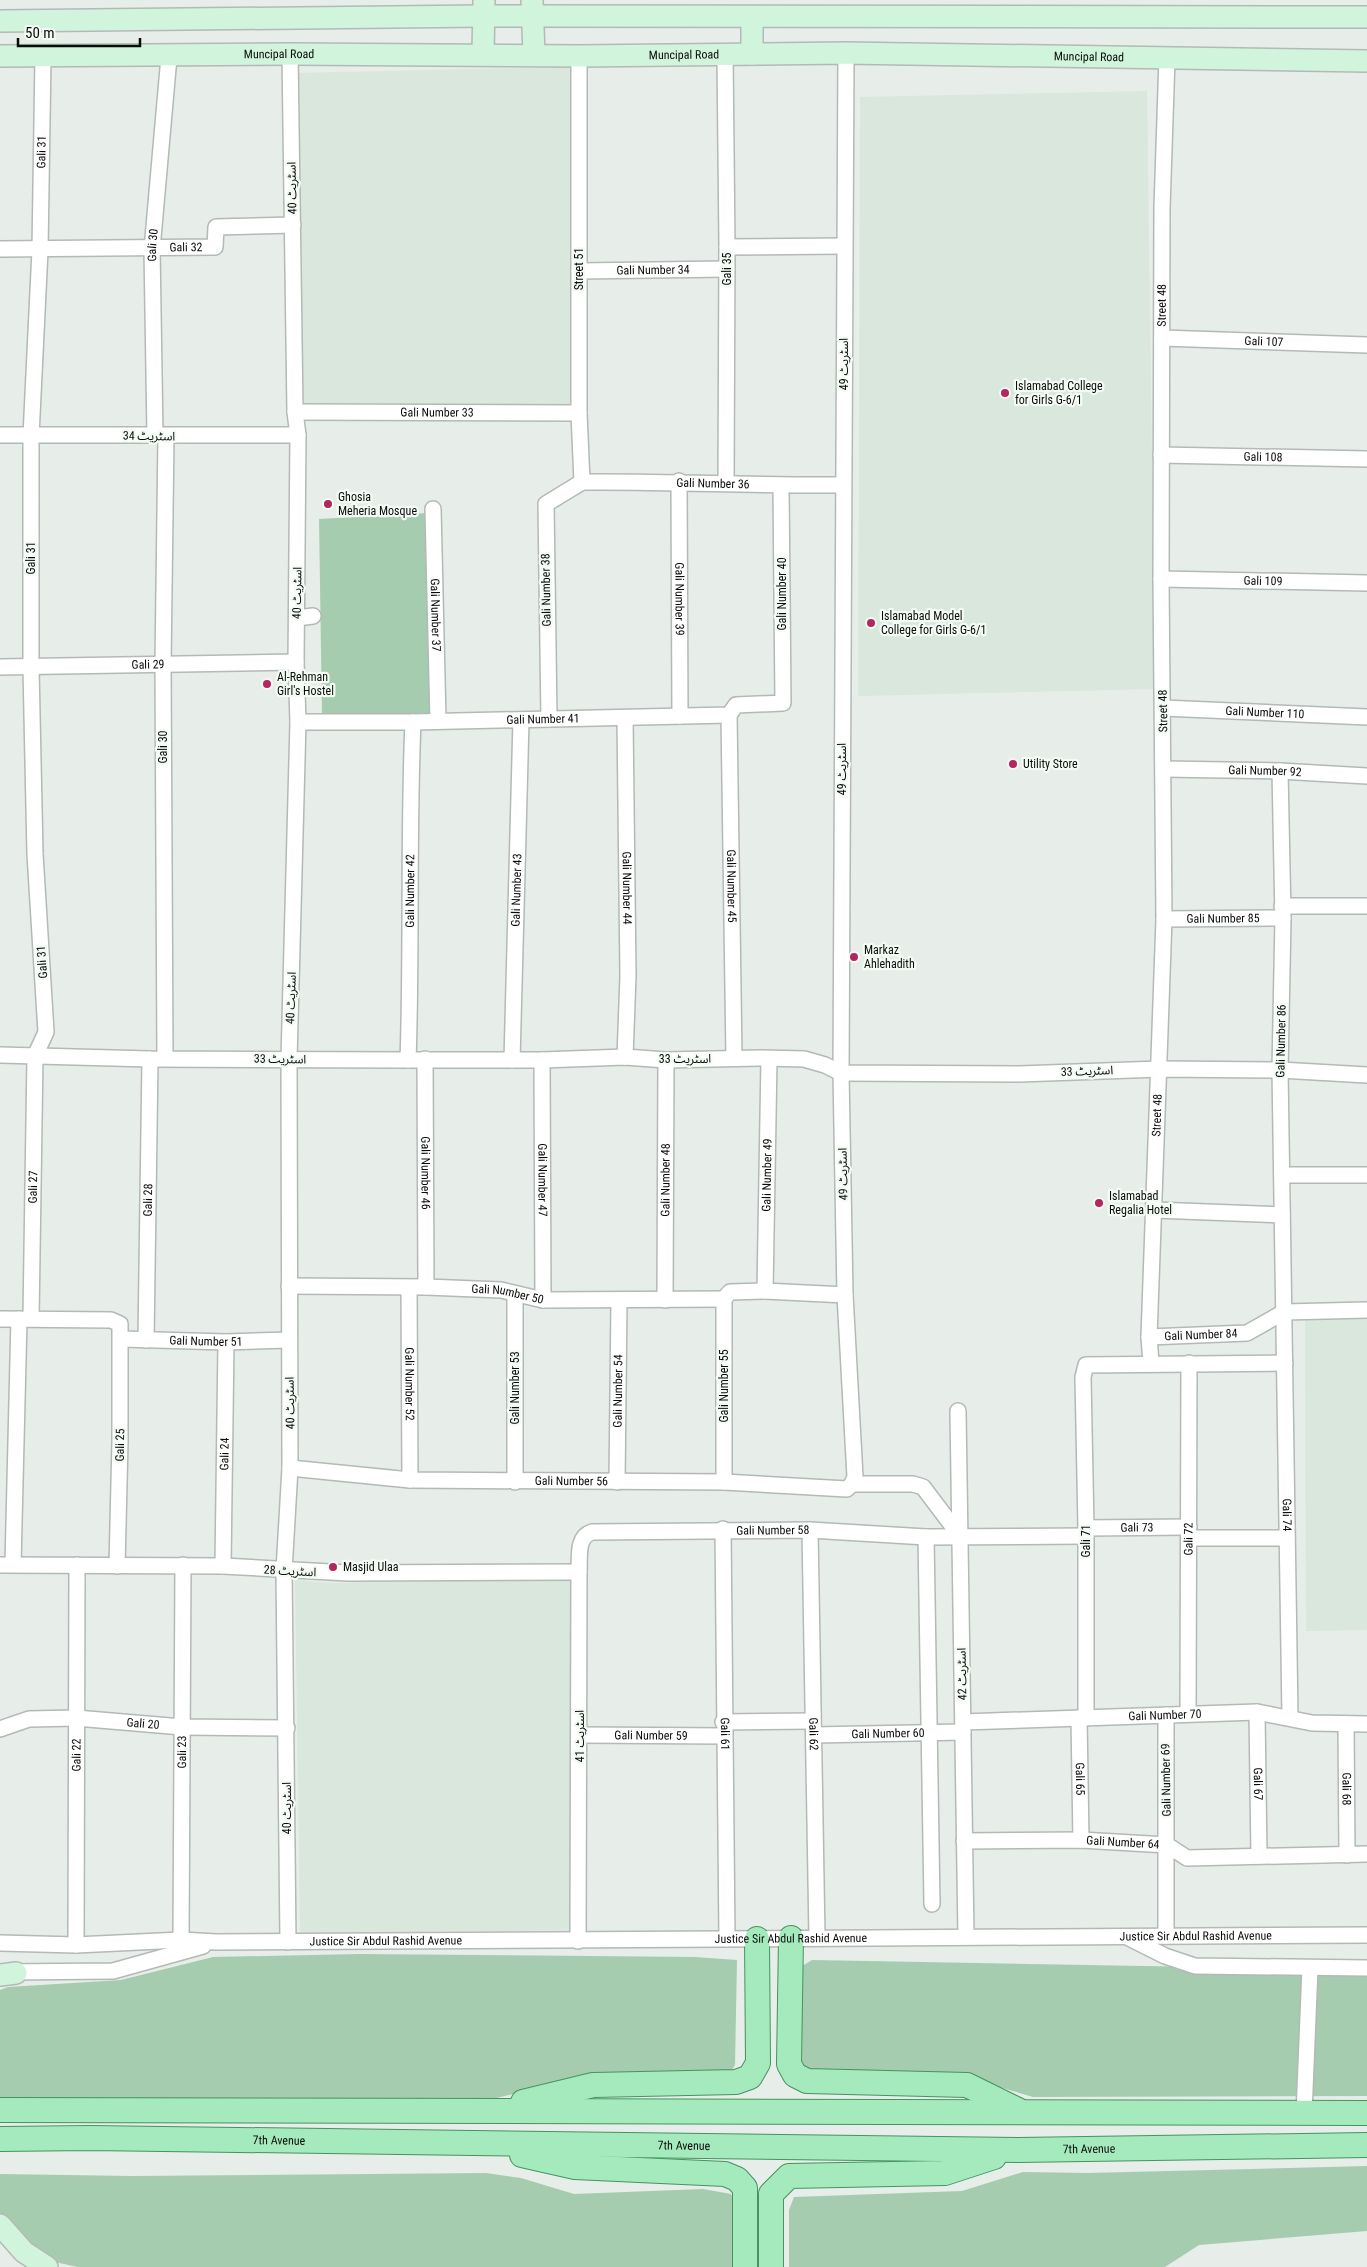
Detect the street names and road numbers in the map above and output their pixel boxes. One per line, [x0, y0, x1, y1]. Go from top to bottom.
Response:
street label: Muncipal Road [244, 47, 314, 61]
street label: Muncipal Road [649, 47, 719, 62]
street label: Muncipal Road [1054, 49, 1124, 64]
street label: Gali 31 [34, 135, 49, 169]
street label: اسٹریٹ 40 [285, 162, 300, 214]
street label: Gali 30 [145, 228, 161, 262]
street label: Gali 32 [169, 240, 203, 254]
street label: Street 51 [572, 248, 586, 290]
street label: Gali 35 [720, 252, 734, 285]
street label: Gali Number 34 [616, 263, 690, 277]
street label: Street 48 [1155, 284, 1169, 327]
street label: Gali 107 [1244, 334, 1284, 349]
street label: اسٹریٹ 49 [837, 338, 851, 390]
street label: Gali Number 33 [400, 405, 474, 420]
street label: اسٹریٹ 34 [123, 429, 175, 444]
street label: Gali 108 [1243, 450, 1283, 464]
street label: Gali Number 36 [676, 476, 750, 491]
street label: Gali 31 [24, 542, 38, 574]
street label: Gali Number 38 [538, 553, 554, 627]
street label: Gali Number 40 [775, 557, 789, 631]
street label: Gali Number 39 [672, 562, 687, 636]
street label: اسٹریٹ 40 [290, 567, 305, 619]
street label: Gali 109 [1243, 574, 1283, 588]
street label: Gali Number 37 [428, 578, 443, 652]
street label: Gali 29 [131, 657, 165, 672]
street label: Street 48 [1156, 689, 1170, 732]
street label: Gali Number 110 [1225, 704, 1305, 721]
street label: Gali Number 41 [506, 711, 580, 727]
street label: Gali 30 [156, 730, 170, 763]
street label: اسٹریٹ 49 [835, 743, 849, 795]
street label: Gali Number 92 [1228, 763, 1302, 779]
street label: Gali Number 45 [724, 849, 739, 923]
street label: Gali Number 44 [620, 851, 634, 925]
street label: Gali Number 43 [509, 853, 524, 927]
street label: Gali Number 42 [403, 854, 417, 928]
street label: Gali Number 85 [1186, 911, 1260, 926]
street label: Gali 31 [34, 945, 50, 979]
street label: اسٹریٹ 40 [283, 971, 299, 1024]
street label: Gali Number 86 [1273, 1004, 1289, 1078]
street label: اسٹریٹ 33 [254, 1052, 306, 1067]
street label: اسٹریٹ 33 [659, 1052, 711, 1066]
street label: اسٹریٹ 33 [1061, 1063, 1114, 1079]
street label: Street 48 [1149, 1094, 1165, 1137]
street label: Gali Number 46 [418, 1136, 433, 1210]
street label: Gali Number 49 [759, 1138, 775, 1212]
street label: Gali Number 47 [535, 1143, 550, 1217]
street label: Gali Number 48 [658, 1143, 673, 1217]
street label: اسٹریٹ 49 [836, 1148, 851, 1200]
street label: Gali 27 [26, 1170, 40, 1204]
street label: Gali 28 [141, 1183, 155, 1217]
street label: Gali Number 50 [471, 1282, 545, 1307]
street label: Gali Number 84 [1164, 1326, 1238, 1343]
street label: Gali Number 51 [169, 1333, 243, 1349]
street label: Gali Number 52 [402, 1347, 417, 1421]
street label: Gali Number 55 [717, 1349, 731, 1423]
street label: Gali Number 53 [508, 1351, 522, 1425]
street label: Gali Number 54 [611, 1354, 625, 1428]
street label: اسٹریٹ 40 [283, 1377, 298, 1429]
street label: Gali 25 [113, 1428, 127, 1462]
street label: Gali 24 [217, 1437, 232, 1471]
street label: Gali Number 56 [535, 1474, 608, 1488]
street label: Gali 74 [1280, 1498, 1294, 1532]
street label: Gali 73 [1120, 1520, 1154, 1535]
street label: Gali 72 [1181, 1522, 1196, 1556]
street label: Gali Number 58 [736, 1523, 810, 1538]
street label: Gali 71 [1079, 1525, 1093, 1557]
street label: اسٹریٹ 28 [263, 1563, 317, 1579]
street label: اسٹریٹ 42 [955, 1648, 970, 1700]
street label: Gali Number 70 [1128, 1707, 1202, 1723]
street label: اسٹریٹ 41 [573, 1710, 587, 1762]
street label: Gali 20 [126, 1715, 160, 1732]
street label: Gali 61 [718, 1717, 732, 1751]
street label: Gali 62 [806, 1717, 821, 1751]
street label: Gali Number 60 [851, 1726, 925, 1741]
street label: Gali Number 59 [614, 1728, 688, 1743]
street label: Gali 23 [175, 1735, 189, 1769]
street label: Gali 22 [69, 1738, 84, 1772]
street label: Gali Number 69 [1158, 1743, 1174, 1817]
street label: Gali 65 [1073, 1762, 1087, 1796]
street label: Gali 67 [1251, 1767, 1265, 1801]
street label: Gali 68 [1339, 1772, 1354, 1806]
street label: اسٹریٹ 40 [280, 1782, 294, 1834]
street label: Gali Number 64 [1086, 1833, 1160, 1852]
street label: Justice Sir Abdul Rashid Avenue [1120, 1929, 1272, 1944]
street label: Justice Sir Abdul Rashid Avenue [715, 1931, 867, 1946]
street label: Justice Sir Abdul Rashid Avenue [310, 1934, 462, 1948]
street label: 7th Avenue [253, 2133, 306, 2148]
street label: 7th Avenue [658, 2138, 711, 2153]
street label: 7th Avenue [1062, 2142, 1116, 2156]

